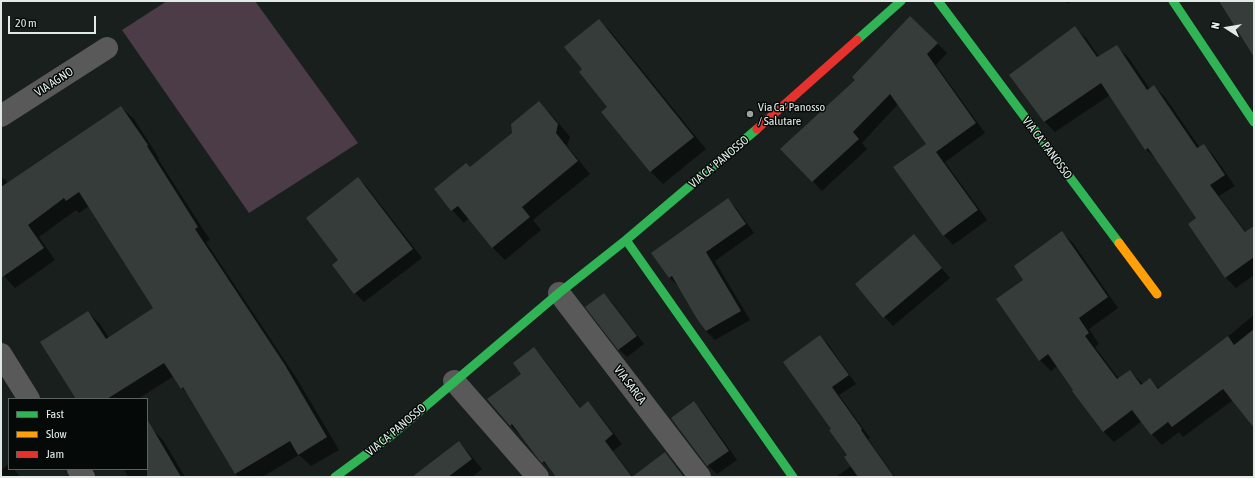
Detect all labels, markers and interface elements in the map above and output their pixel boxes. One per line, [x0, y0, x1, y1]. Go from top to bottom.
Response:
scale bar [10, 8, 98, 34]
north arrow [1207, 8, 1247, 48]
text: 20 m [15, 16, 37, 30]
text: N [1209, 21, 1222, 30]
street label: VIA AGNO [32, 64, 76, 100]
place label: Via Ca' Panosso / Salutare [758, 100, 825, 128]
marker: Via Ca' Panosso / Salutare [745, 109, 755, 119]
street label: VIA CA' PANOSSO [1019, 114, 1075, 182]
street label: VIA CA' PANOSSO [686, 133, 752, 191]
street label: VIA SARCA [611, 363, 649, 407]
legend [8, 398, 148, 470]
street label: VIA CA' PANOSSO [363, 401, 429, 459]
text: Fast [46, 407, 64, 421]
text: Slow [46, 427, 67, 441]
text: Jam [46, 447, 64, 461]

